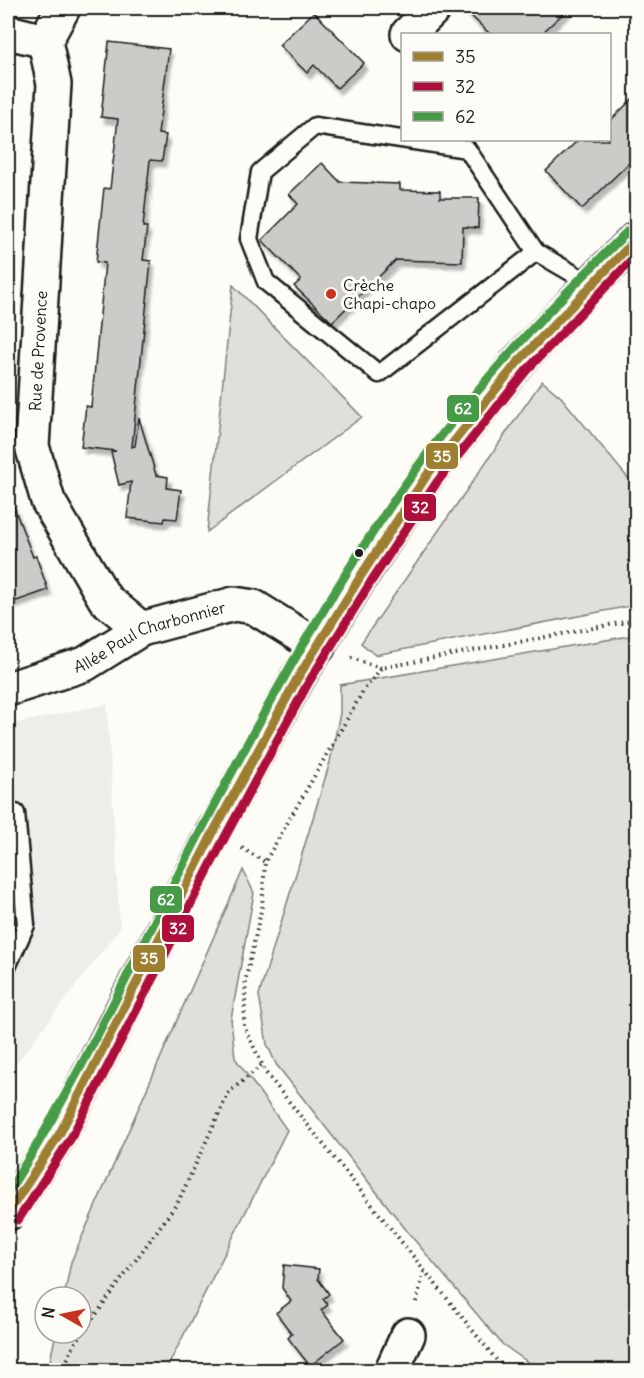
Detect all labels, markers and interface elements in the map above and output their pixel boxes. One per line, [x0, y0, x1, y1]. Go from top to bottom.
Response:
legend [401, 33, 611, 141]
text: 35 [455, 45, 476, 68]
text: 32 [455, 75, 475, 98]
text: 62 [455, 105, 475, 128]
place label: Crèche Chapi-chapo [343, 275, 436, 313]
marker: Crèche Chapi-chapo [324, 287, 338, 301]
street label: Rue de Provence [25, 290, 51, 412]
line badge: 62 [446, 394, 480, 423]
text: 62 [454, 398, 472, 418]
line badge: 35 [425, 442, 459, 470]
text: 35 [433, 446, 451, 466]
line badge: 32 [403, 493, 437, 522]
text: 32 [411, 497, 429, 517]
unlabelled marker [353, 547, 365, 559]
street label: Allée Paul Charbonnier [71, 597, 228, 677]
line badge: 62 [149, 885, 183, 914]
text: 62 [157, 889, 175, 909]
line badge: 32 [161, 914, 195, 943]
text: 32 [169, 918, 187, 938]
line badge: 35 [132, 944, 166, 973]
text: 35 [140, 948, 158, 968]
north arrow [33, 1285, 93, 1345]
text: N [37, 1306, 59, 1320]

